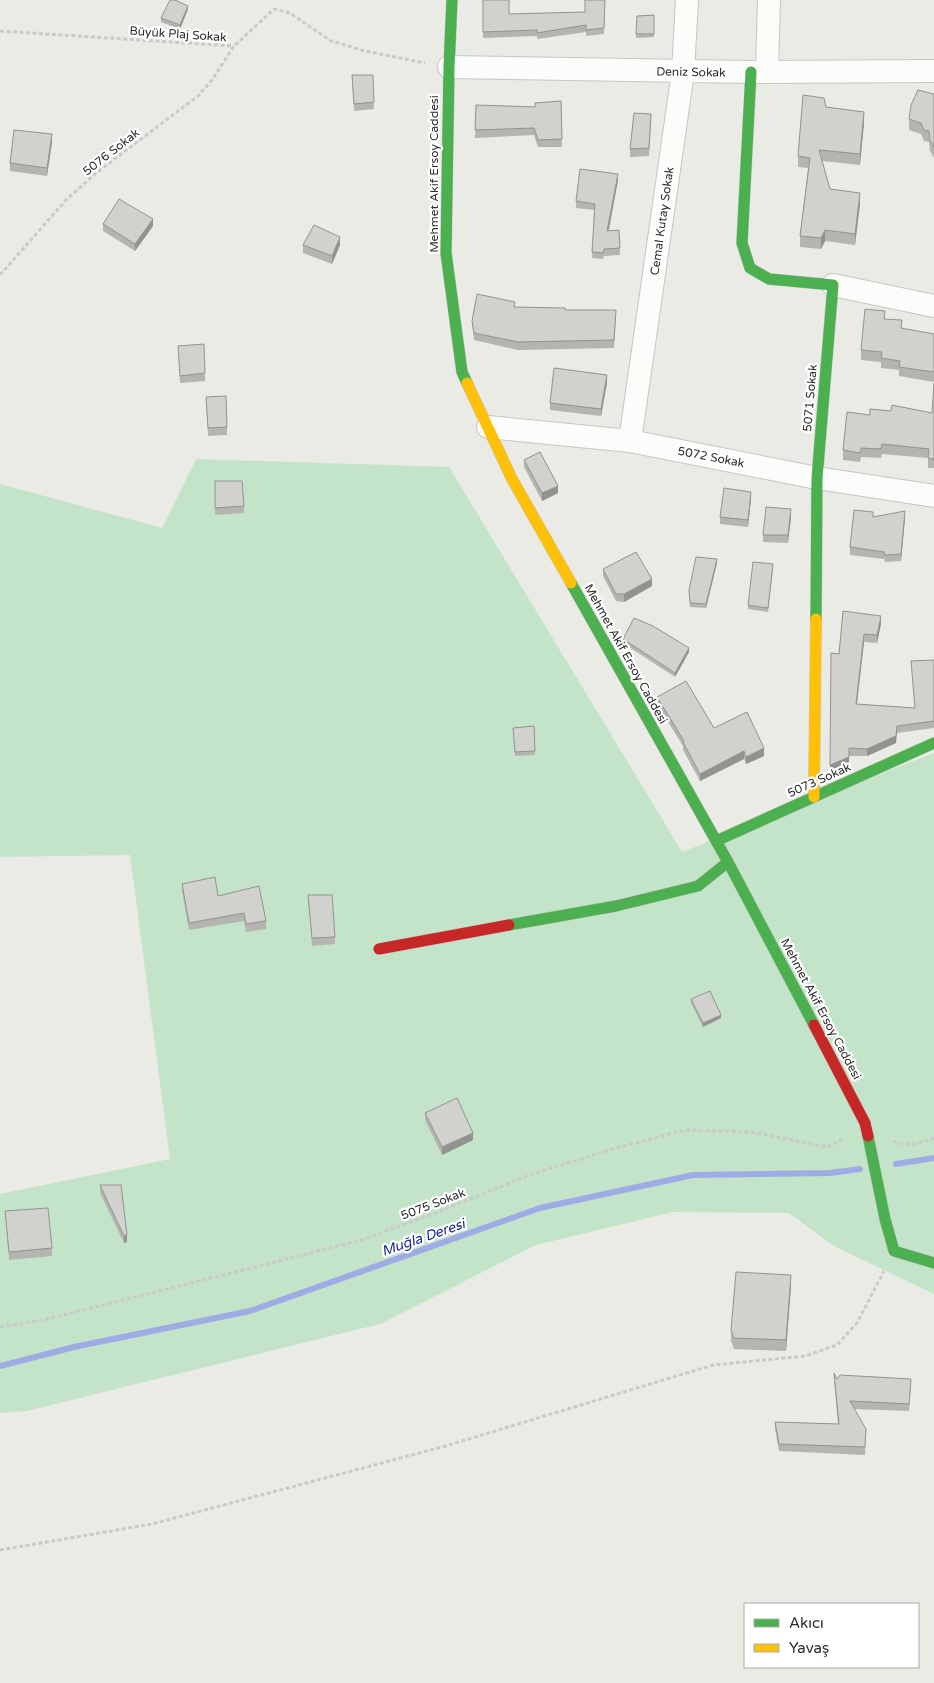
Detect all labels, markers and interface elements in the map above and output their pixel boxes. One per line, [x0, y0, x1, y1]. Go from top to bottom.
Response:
street label: Büyük Plaj Sokak [129, 24, 227, 44]
street label: Deniz Sokak [656, 64, 726, 80]
street label: Mehmet Akif Ersoy Caddesi [427, 95, 441, 253]
street label: 5076 Sokak [80, 125, 142, 178]
street label: Cemal Kutay Sokak [647, 165, 677, 276]
street label: 5071 Sokak [800, 363, 820, 432]
street label: 5072 Sokak [676, 444, 746, 470]
street label: Mehmet Akif Ersoy Caddesi [582, 582, 670, 726]
street label: 5073 Sokak [785, 760, 853, 800]
street label: Mehmet Akif Ersoy Caddesi [778, 936, 864, 1082]
street label: 5075 Sokak [399, 1185, 468, 1223]
water label: Muğla Deresi [379, 1215, 469, 1260]
legend [744, 1603, 919, 1668]
text: Akıcı [789, 1614, 824, 1632]
text: Yavaş [789, 1639, 829, 1657]

